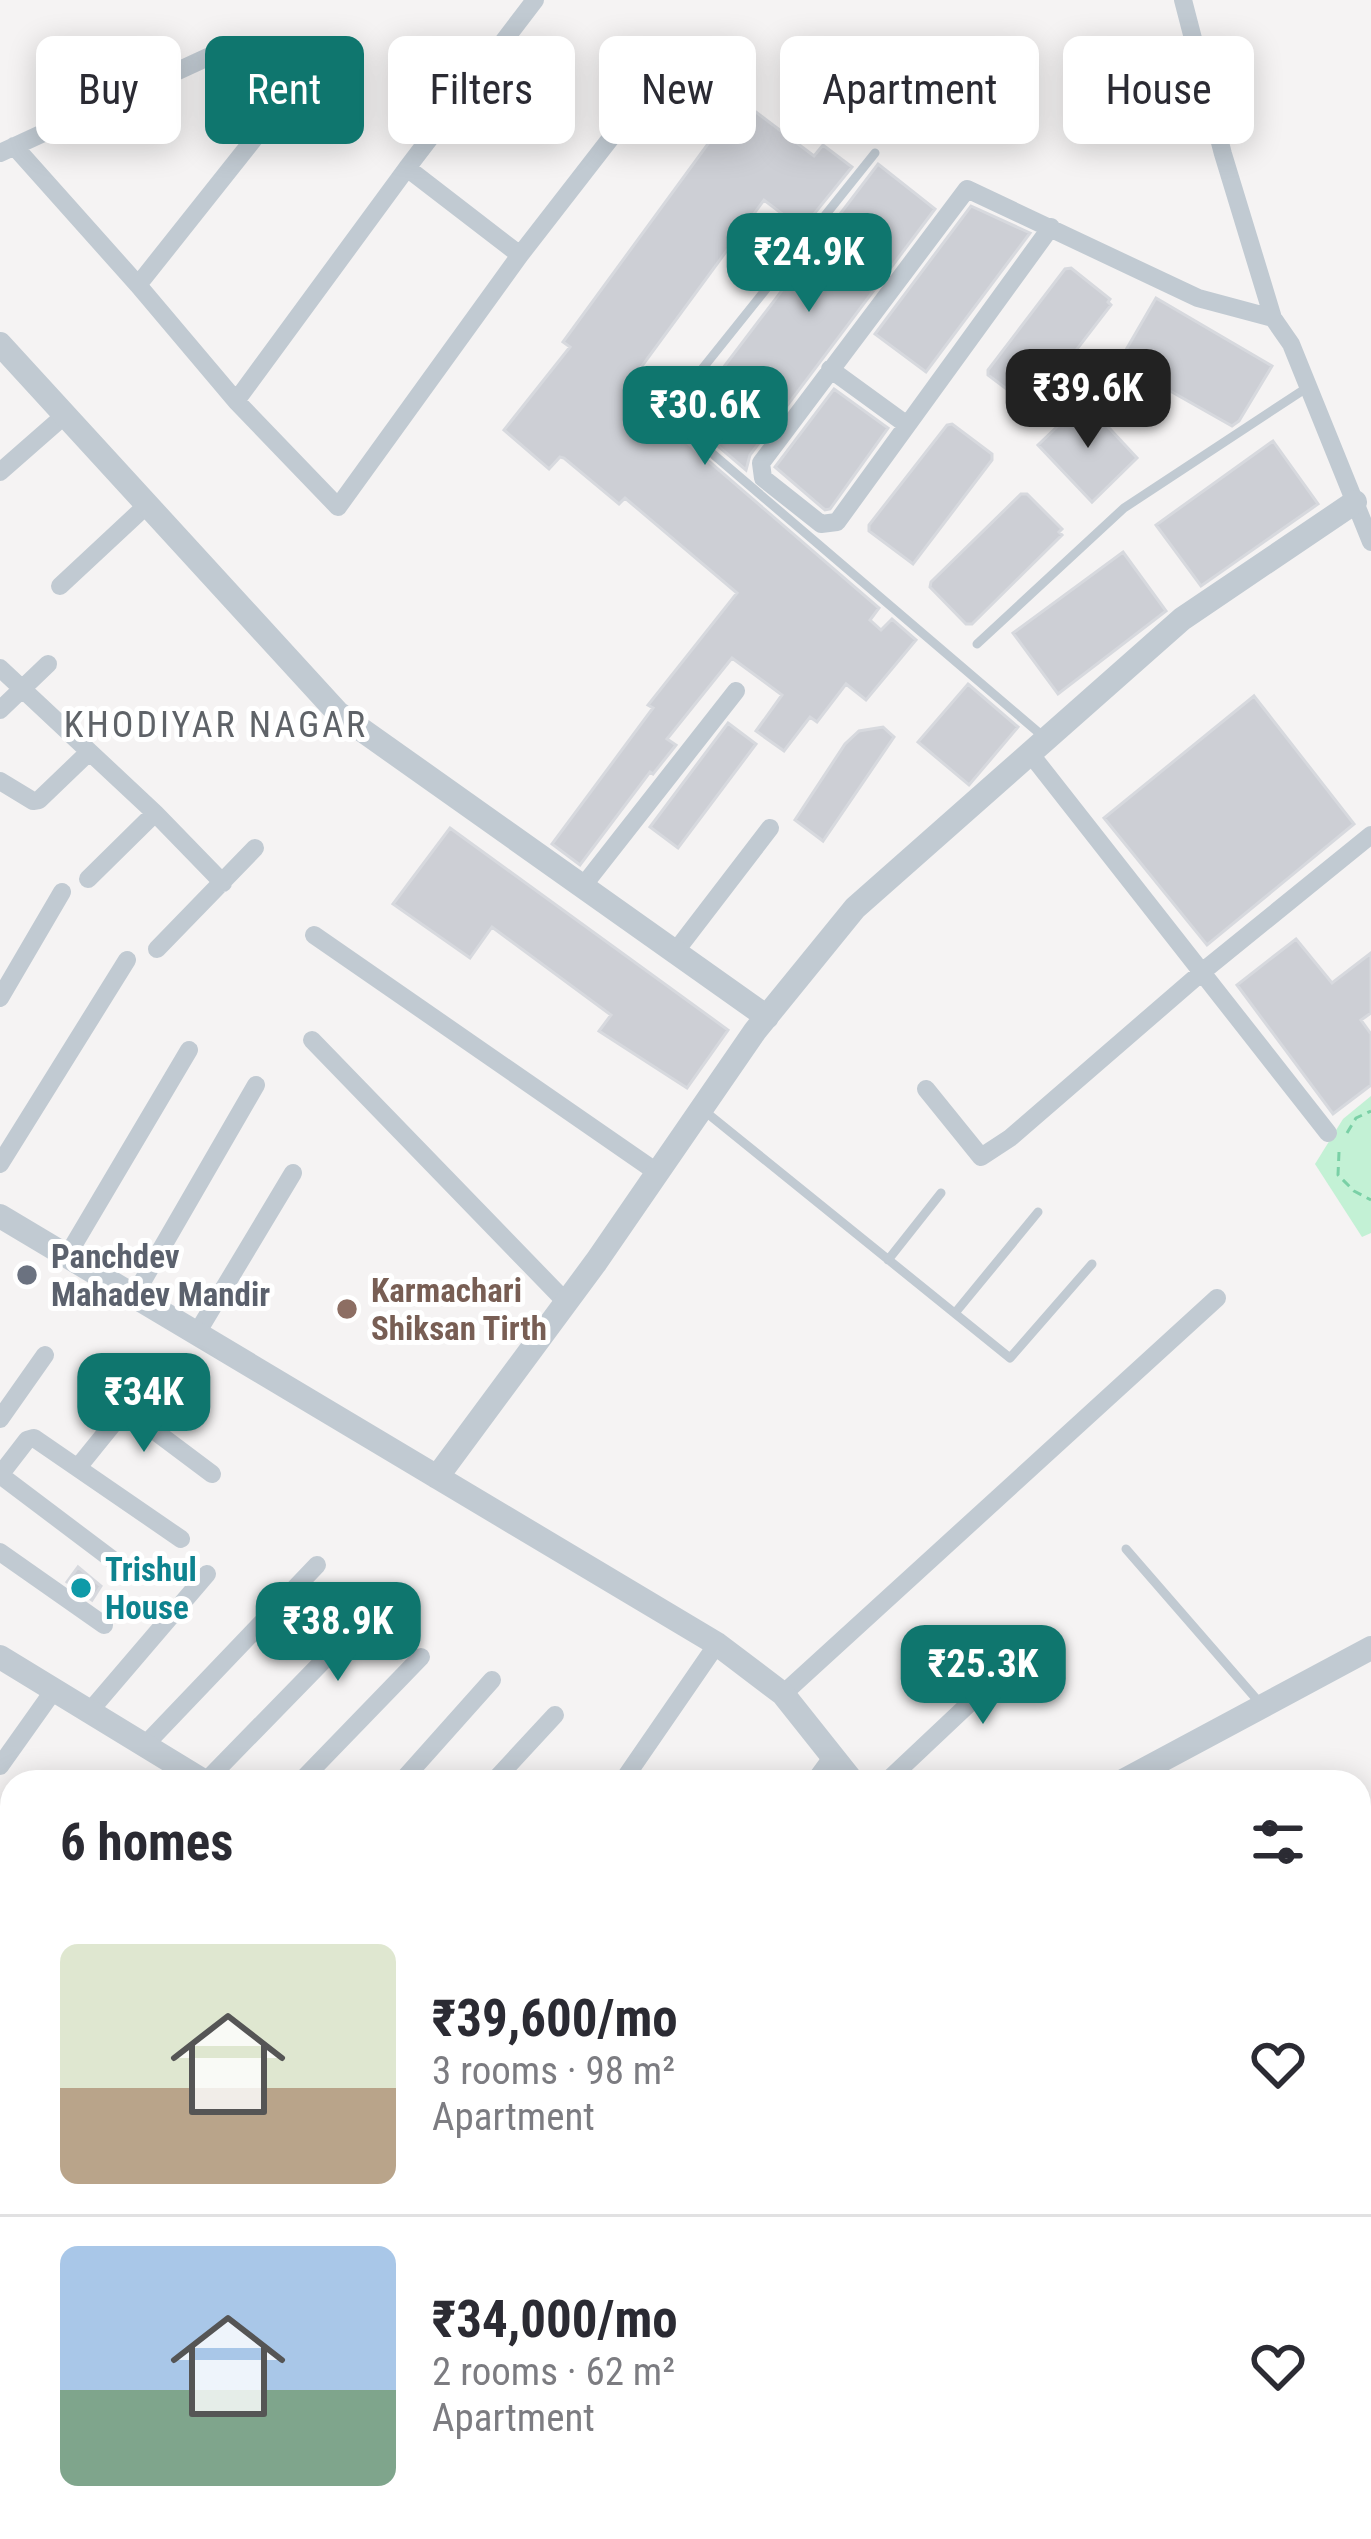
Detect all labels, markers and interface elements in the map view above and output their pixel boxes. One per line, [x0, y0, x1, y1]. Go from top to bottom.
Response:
chip: Buy [36, 36, 181, 144]
chip: Rent [205, 36, 364, 144]
chip: Filters [388, 36, 575, 144]
chip: New [599, 36, 756, 144]
chip: Apartment [780, 36, 1039, 144]
chip: House [1063, 36, 1254, 144]
pin: ₹24.9K [711, 213, 907, 315]
text: ₹24.9K [754, 229, 864, 275]
pin: ₹39.6K [990, 349, 1186, 451]
text: ₹39.6K [1033, 365, 1143, 411]
pin: ₹30.6K [607, 366, 803, 468]
text: ₹30.6K [650, 382, 760, 428]
district label: KHODIYAR NAGAR [64, 704, 368, 746]
place label: Panchdev Mahadev Mandir [51, 1237, 270, 1314]
marker: Panchdev Mahadev Mandir [14, 1262, 40, 1288]
place label: Karmachari Shiksan Tirth [371, 1271, 547, 1348]
marker: Karmachari Shiksan Tirth [334, 1296, 360, 1322]
pin: ₹34K [73, 1353, 215, 1455]
text: ₹34K [104, 1369, 184, 1415]
place label: Trishul House [105, 1550, 197, 1627]
marker: Trishul House [68, 1575, 94, 1601]
pin: ₹38.9K [240, 1582, 436, 1684]
text: ₹38.9K [283, 1598, 393, 1644]
pin: ₹25.3K [885, 1625, 1081, 1727]
text: ₹25.3K [928, 1641, 1038, 1687]
icon: filters [1245, 1809, 1311, 1875]
text: 6 homes [60, 1813, 233, 1872]
text: ₹39,600/mo [432, 1989, 678, 2048]
icon: home [156, 1992, 300, 2136]
icon: heart [1245, 2031, 1311, 2097]
text: 3 rooms · 98 m² [432, 2048, 675, 2094]
text: Apartment [432, 2094, 595, 2140]
text: ₹34,000/mo [432, 2290, 678, 2349]
icon: home [156, 2294, 300, 2438]
icon: heart [1245, 2333, 1311, 2399]
text: 2 rooms · 62 m² [432, 2349, 675, 2395]
text: Apartment [432, 2395, 595, 2441]

